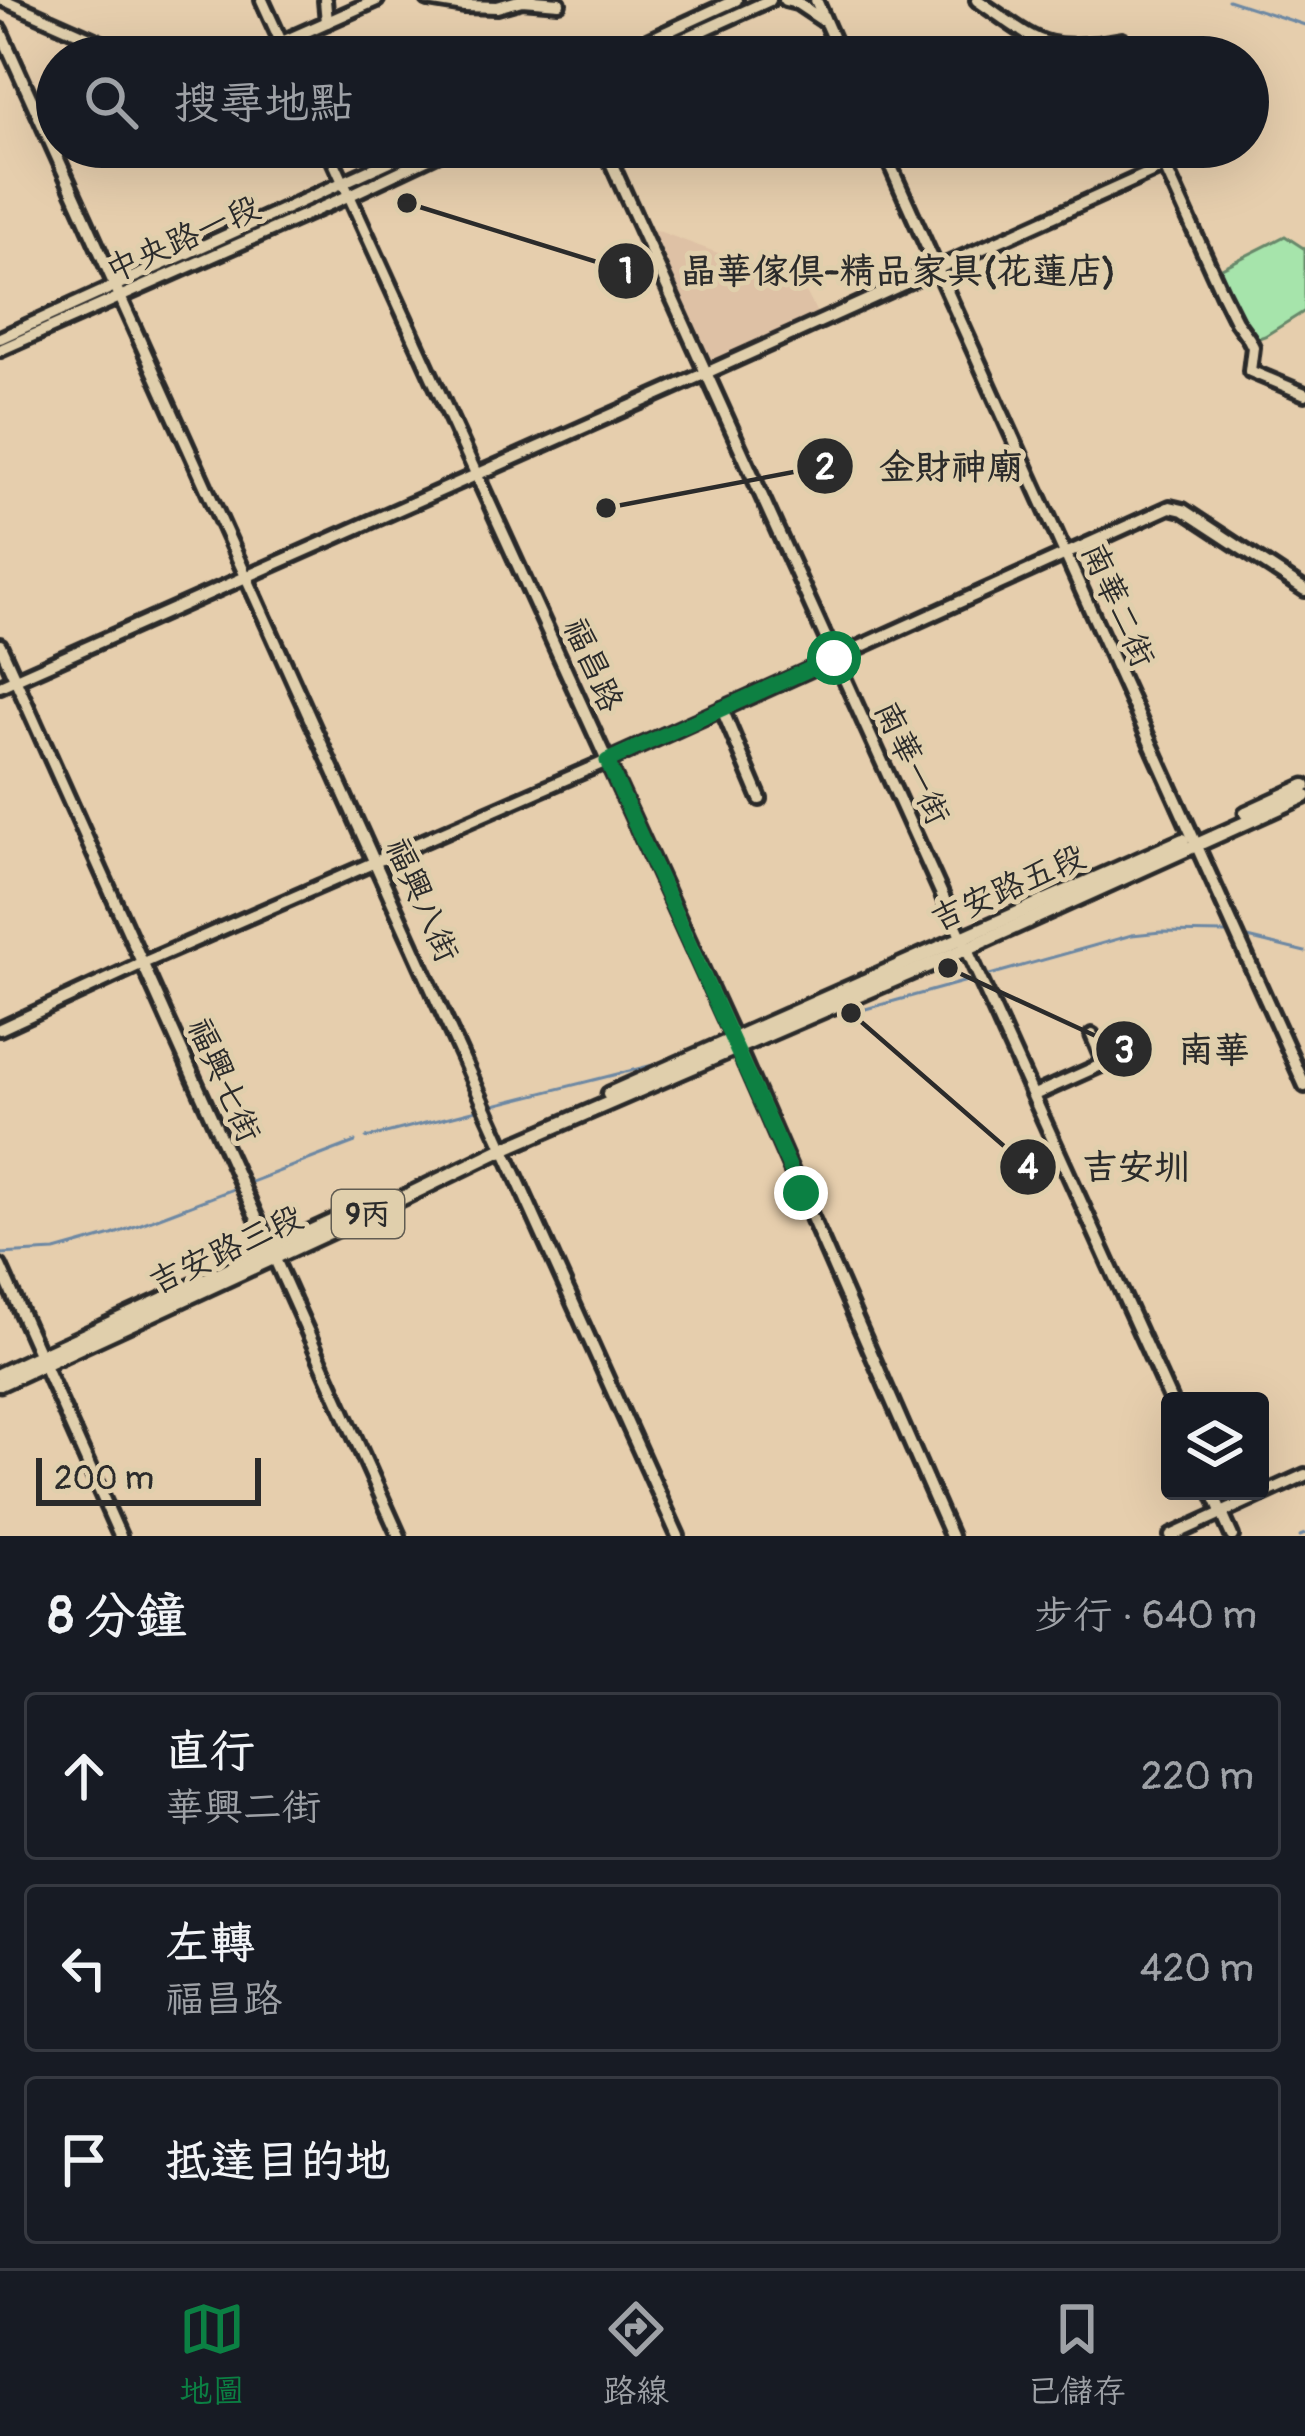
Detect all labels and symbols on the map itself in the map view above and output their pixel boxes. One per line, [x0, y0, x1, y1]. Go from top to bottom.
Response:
street label: 中央路一段 [99, 187, 267, 291]
callout: 晶華傢俱-精品家具(花蓮店) [596, 235, 1140, 307]
text: 1 [619, 249, 633, 294]
text: 晶華傢俱-精品家具(花蓮店) [680, 249, 1116, 294]
callout: 金財神廟 [795, 430, 1047, 502]
text: 2 [815, 445, 835, 490]
text: 金財神廟 [879, 445, 1023, 490]
street label: 南華二街 [1072, 536, 1164, 674]
street label: 福昌路 [554, 611, 632, 719]
route start [807, 631, 861, 685]
street label: 南華一街 [866, 695, 958, 831]
street label: 福興八街 [376, 831, 468, 969]
street label: 吉安路五段 [924, 836, 1092, 940]
street label: 福興七街 [178, 1011, 270, 1149]
callout: 南華 [1094, 1013, 1274, 1085]
text: 3 [1114, 1028, 1134, 1073]
text: 南華 [1178, 1028, 1250, 1073]
callout: 吉安圳 [998, 1131, 1214, 1203]
text: 4 [1018, 1145, 1039, 1190]
text: 吉安圳 [1082, 1145, 1190, 1190]
route end [774, 1166, 828, 1220]
road number: 9丙 [332, 1190, 404, 1238]
street label: 吉安路三段 [143, 1197, 309, 1303]
scale bar [36, 1452, 261, 1505]

